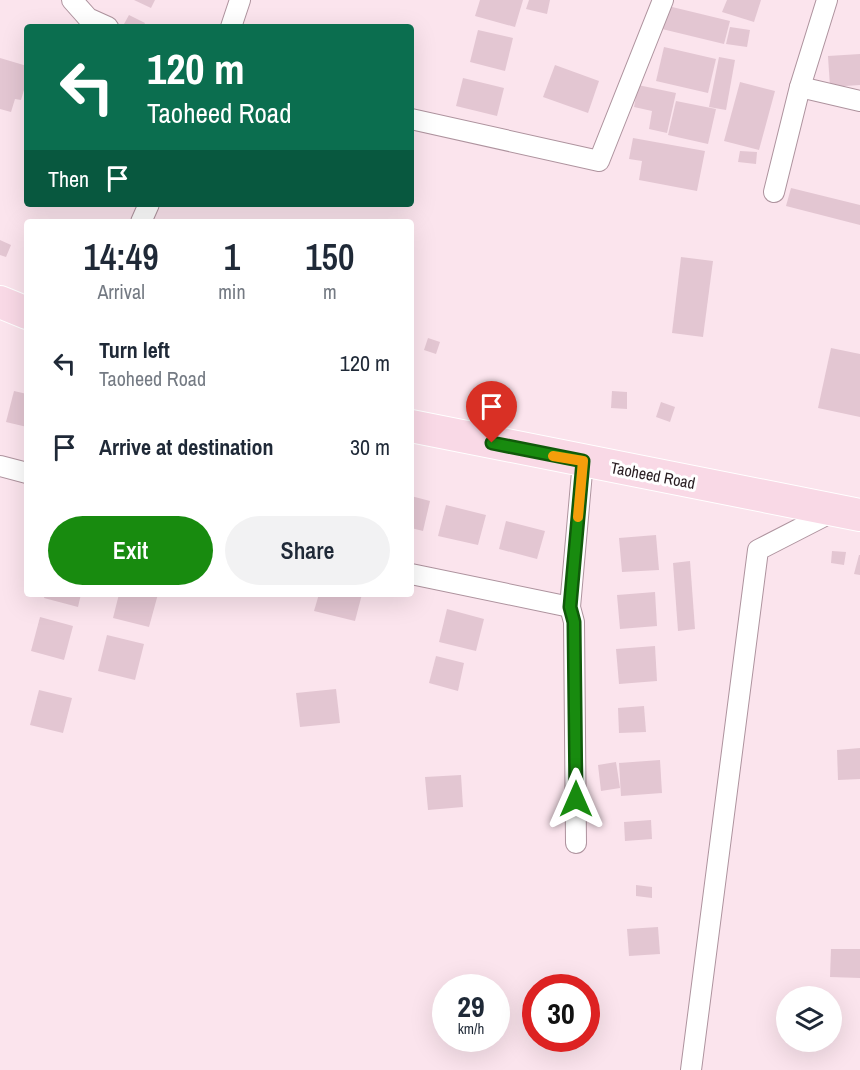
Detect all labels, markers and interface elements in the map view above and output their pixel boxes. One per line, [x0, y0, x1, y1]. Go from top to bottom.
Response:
text: 120 m [147, 41, 245, 97]
icon: left [48, 48, 126, 126]
text: Taoheed Road [147, 95, 291, 131]
icon: arrive [101, 162, 134, 195]
text: Then [48, 164, 89, 194]
text: 14:49 [84, 233, 159, 281]
text: 1 [224, 233, 240, 281]
text: 150 [305, 233, 354, 281]
text: Arrival [97, 278, 145, 305]
text: min [218, 278, 246, 305]
text: m [323, 278, 337, 305]
text: Turn left [99, 335, 170, 365]
icon: left [48, 347, 81, 380]
text: 120 m [340, 348, 390, 378]
text: Taoheed Road [99, 365, 206, 392]
pin [466, 381, 517, 443]
icon: arrive [475, 390, 508, 423]
icon: arrive [48, 431, 81, 464]
text: Arrive at destination [99, 432, 273, 462]
text: 30 m [350, 432, 390, 462]
street label: Taoheed Road [609, 456, 697, 494]
button: Exit [48, 516, 213, 585]
button: Share [225, 516, 390, 585]
position arrow [544, 767, 608, 831]
speed limit sign: 30 [522, 974, 600, 1052]
text: 29 [457, 986, 485, 1026]
map controls [776, 986, 842, 1052]
button: layers [776, 986, 842, 1052]
text: km/h [458, 1018, 484, 1039]

